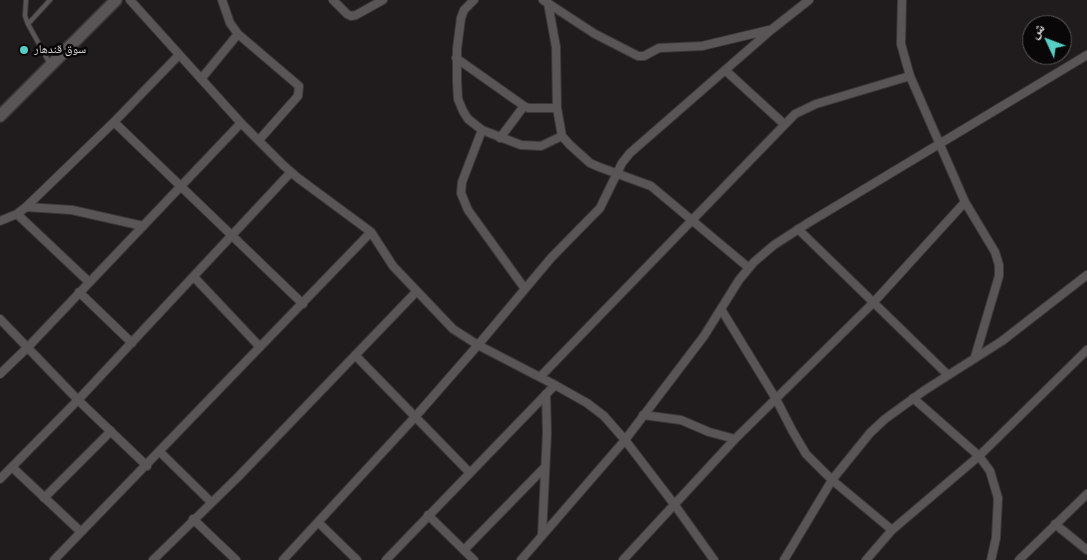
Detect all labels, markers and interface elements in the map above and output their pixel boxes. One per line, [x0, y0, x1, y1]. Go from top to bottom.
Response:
north arrow [1022, 15, 1072, 65]
text: ش [1024, 18, 1049, 43]
place label: سوق قندهار [34, 43, 86, 57]
marker: سوق قندهار [18, 44, 30, 56]

